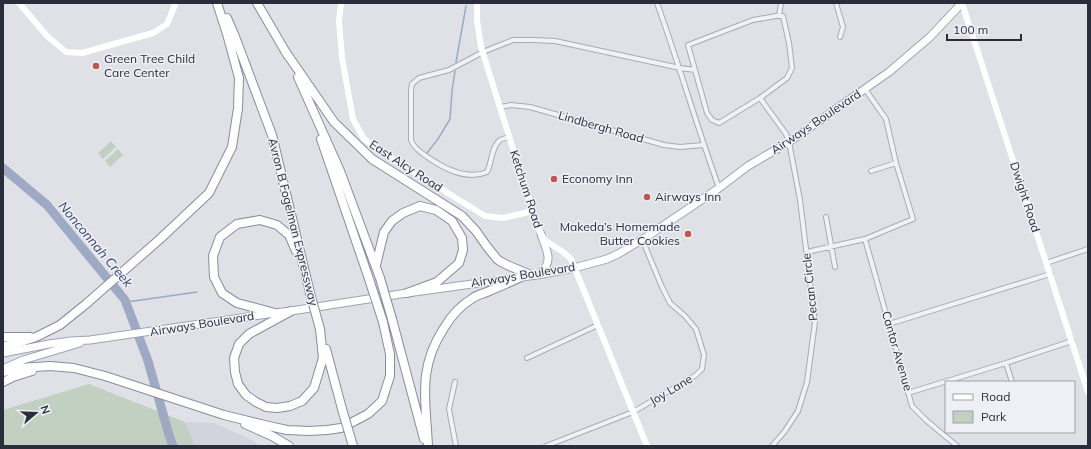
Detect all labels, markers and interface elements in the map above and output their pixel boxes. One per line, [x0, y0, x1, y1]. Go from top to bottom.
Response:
scale bar [947, 16, 1021, 42]
text: 100 m [953, 22, 988, 37]
place label: Green Tree Child Care Center [104, 51, 195, 80]
marker: Green Tree Child Care Center [91, 61, 101, 71]
street label: Airways Boulevard [768, 86, 864, 157]
street label: Lindbergh Road [557, 107, 646, 146]
street label: Avron B Fogelman Expressway [265, 136, 322, 308]
street label: East Alcy Road [367, 136, 446, 195]
street label: Ketchum Road [507, 148, 546, 230]
street label: Dwight Road [1007, 160, 1044, 234]
place label: Economy Inn [562, 171, 633, 186]
marker: Economy Inn [549, 174, 559, 184]
place label: Airways Inn [655, 189, 721, 204]
marker: Airways Inn [642, 192, 652, 202]
water label: Nonconnah Creek [56, 198, 137, 290]
place label: Makeda’s Homemade Butter Cookies [560, 219, 680, 248]
marker: Makeda’s Homemade Butter Cookies [683, 229, 693, 239]
street label: Pecan Circle [798, 252, 821, 322]
street label: Airways Boulevard [470, 259, 576, 290]
street label: Airways Boulevard [149, 308, 255, 339]
street label: Cantor Avenue [879, 309, 916, 393]
street label: Joy Lane [647, 371, 695, 408]
legend [945, 381, 1075, 433]
text: Road [981, 389, 1010, 404]
north arrow [16, 393, 56, 433]
text: N [37, 404, 53, 416]
text: Park [981, 409, 1007, 424]

